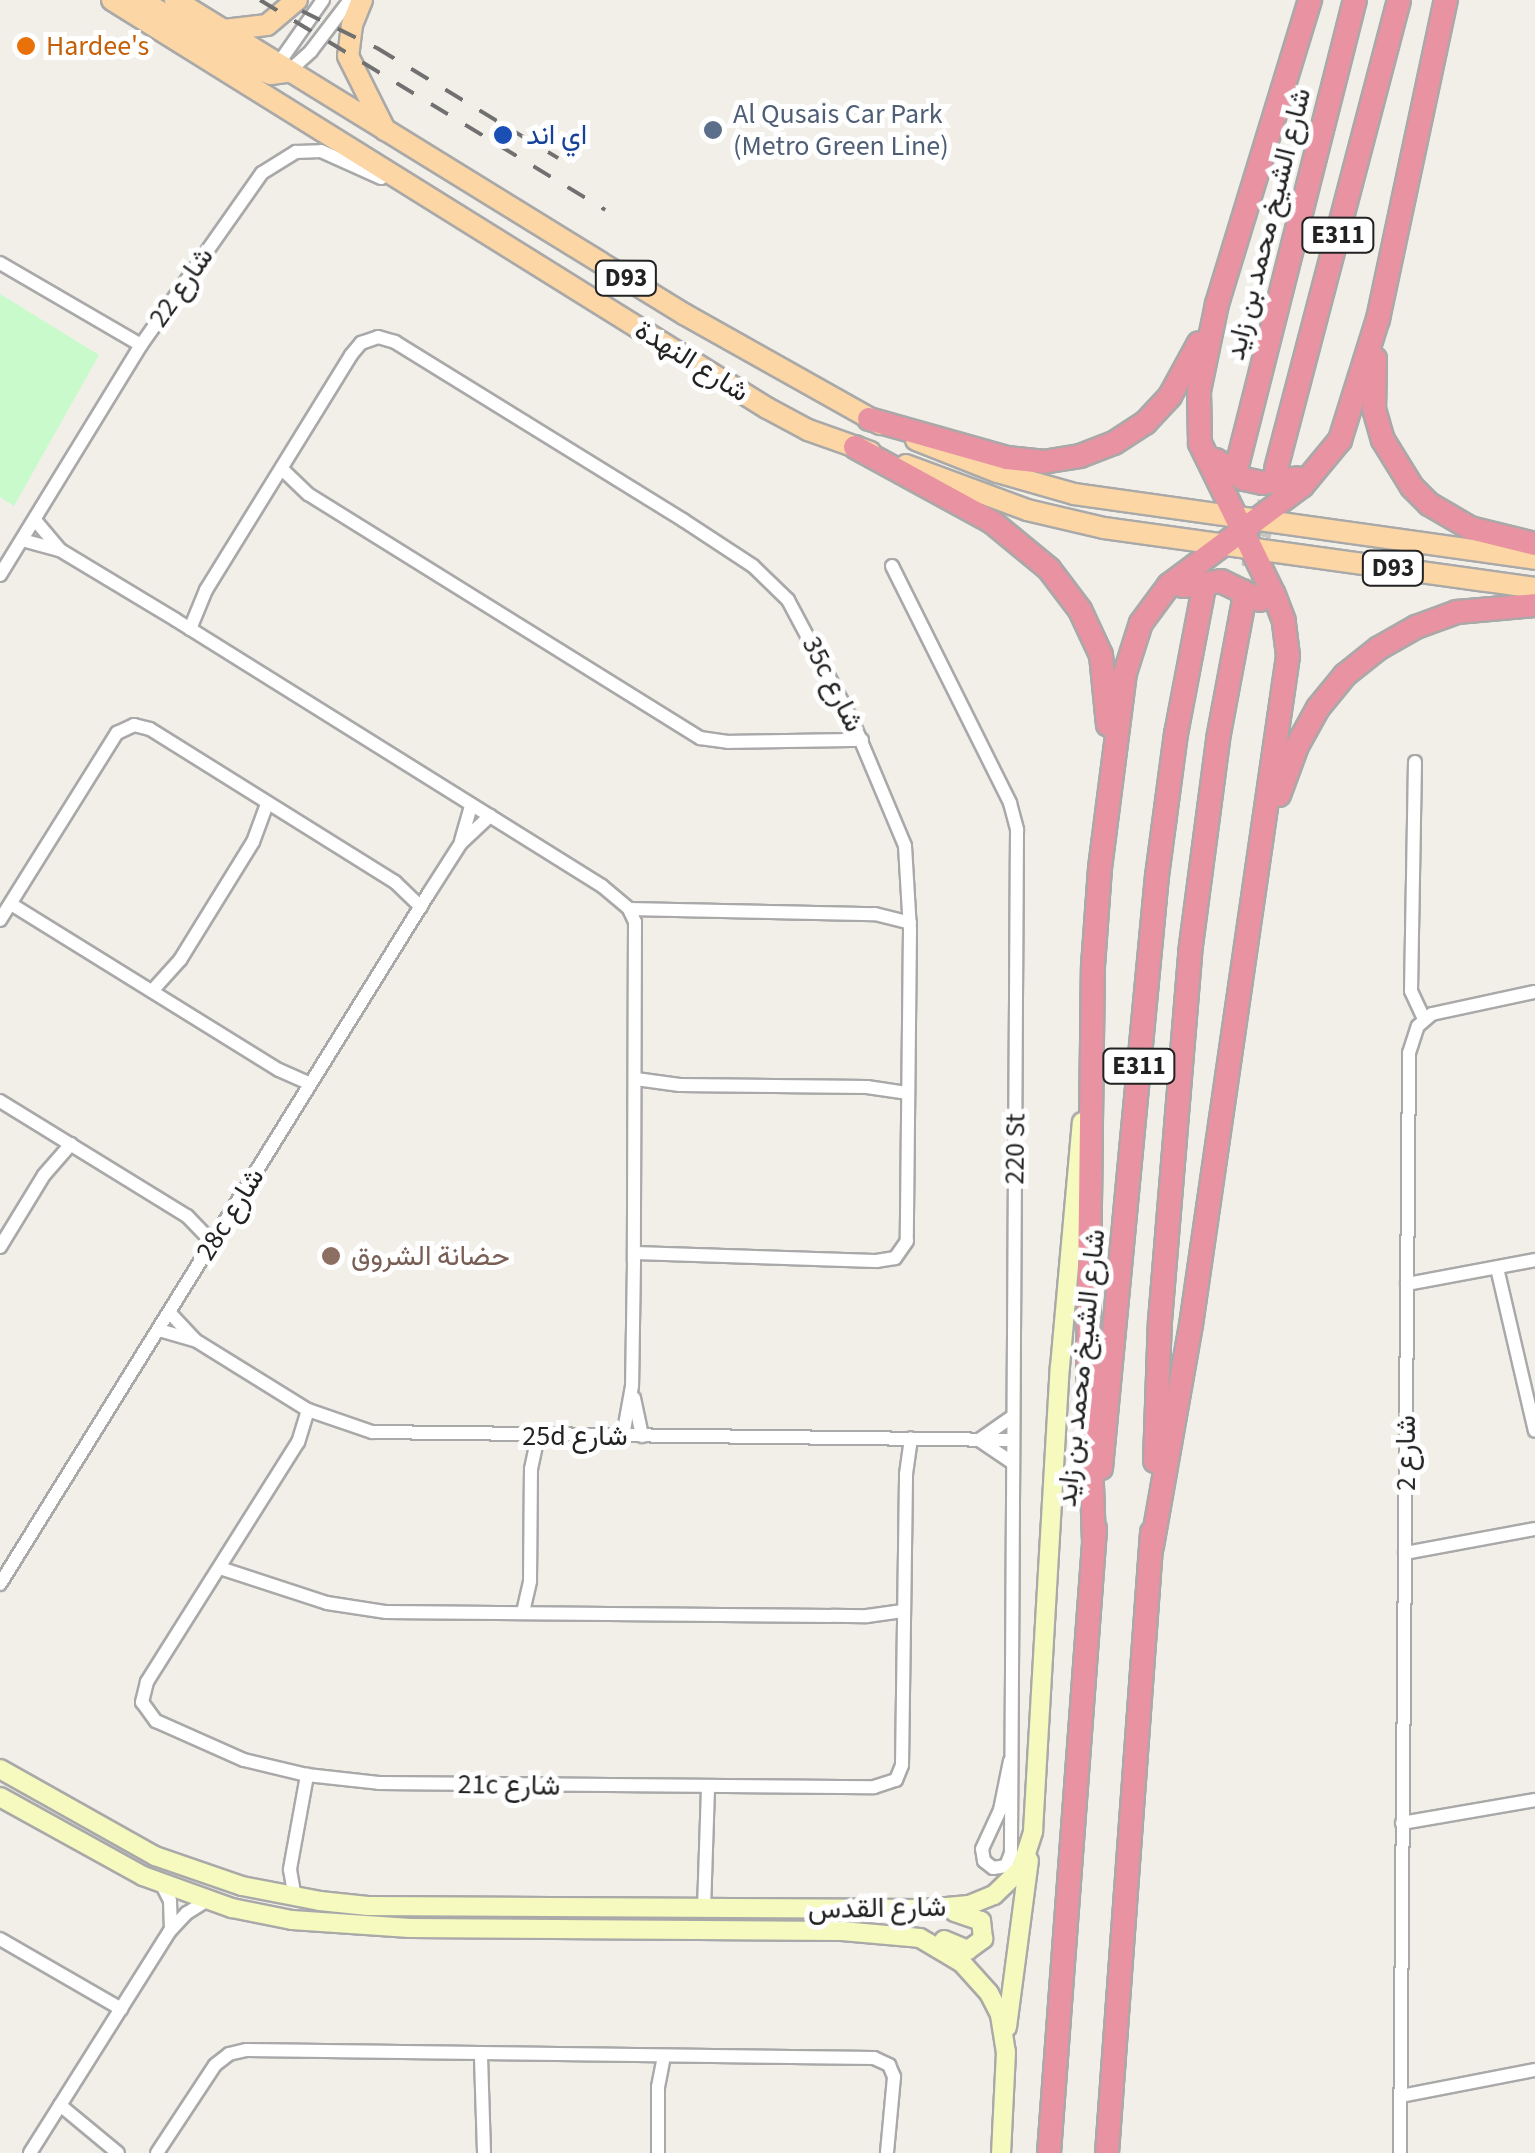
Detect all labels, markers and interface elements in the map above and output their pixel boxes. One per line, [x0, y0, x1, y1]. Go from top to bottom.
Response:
place label: Hardee's [46, 29, 149, 63]
marker: Hardee's [15, 35, 37, 57]
street label: شارع الشيخ محمد بن زايد [1218, 85, 1318, 363]
place label: Al Qusais Car Park (Metro Green Line) [733, 97, 949, 163]
place label: اي اند [526, 118, 587, 152]
marker: Al Qusais Car Park (Metro Green Line) [702, 119, 724, 141]
marker: اي اند [490, 122, 516, 148]
road number: E311 [1300, 215, 1376, 255]
street label: شارع 22 [142, 241, 220, 333]
road number: D93 [594, 258, 658, 298]
street label: شارع النهدة [629, 313, 755, 409]
road number: D93 [1360, 548, 1426, 588]
street label: 35c شارع [795, 631, 871, 737]
road number: E311 [1102, 1046, 1176, 1086]
street label: 220 St [998, 1113, 1032, 1185]
street label: 28c شارع [189, 1162, 271, 1266]
street label: شارع الشيخ محمد بن زايد [1050, 1227, 1112, 1509]
place label: حضانة الشروق [351, 1239, 510, 1273]
marker: حضانة الشروق [320, 1245, 342, 1267]
street label: شارع 2 [1389, 1415, 1423, 1491]
street label: 25d شارع [522, 1419, 628, 1453]
street label: 21c شارع [457, 1767, 561, 1803]
street label: شارع القدس [808, 1890, 946, 1926]

